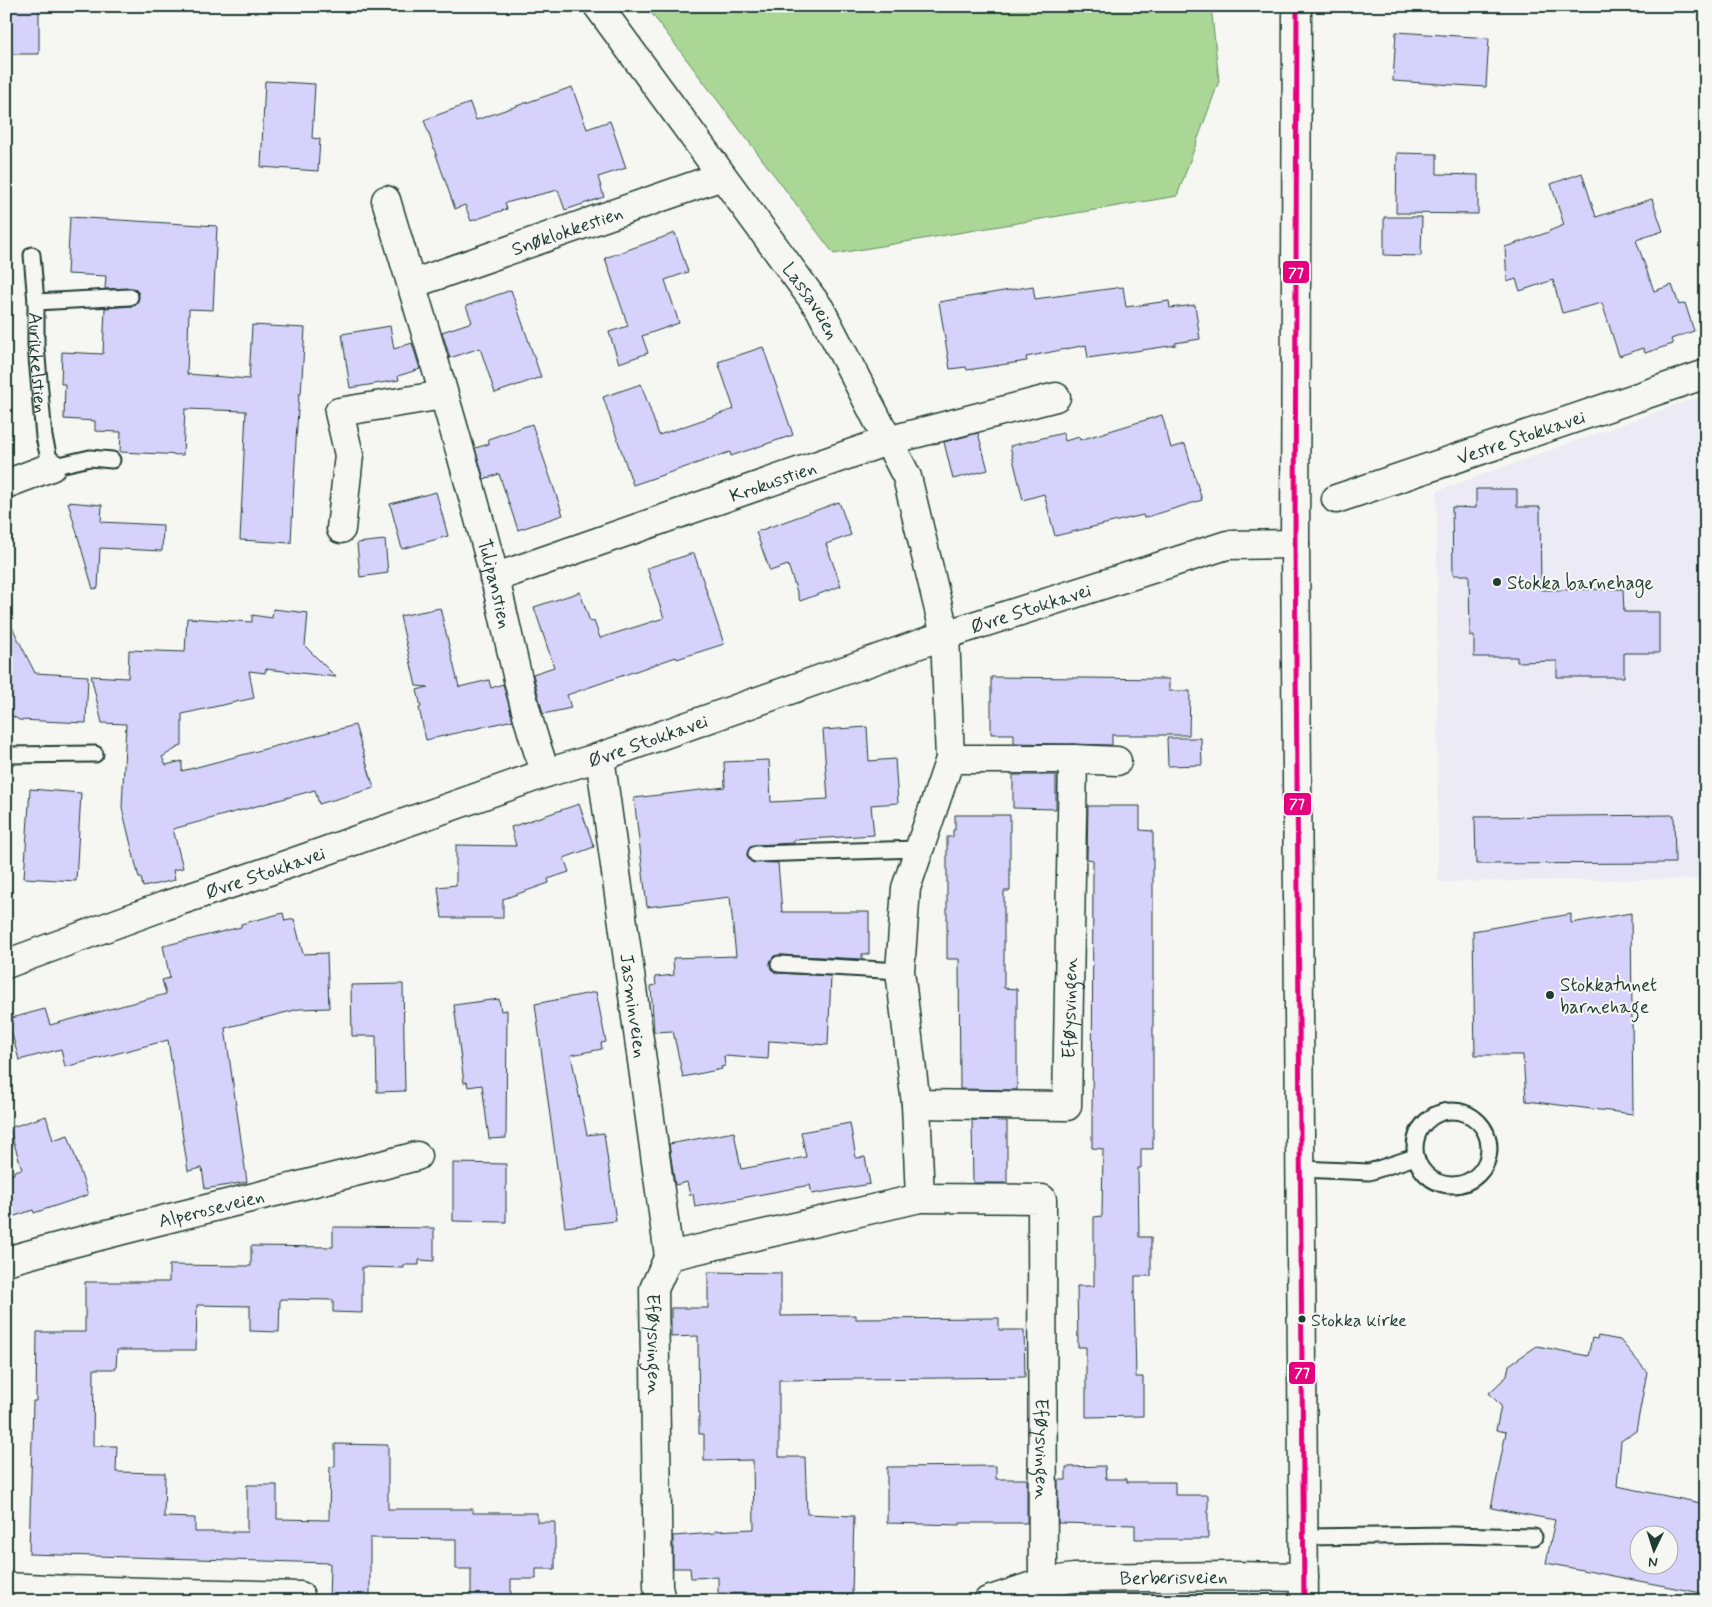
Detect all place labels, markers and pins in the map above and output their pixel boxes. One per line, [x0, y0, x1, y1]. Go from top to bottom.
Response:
place label: Stokka barnehage [1507, 571, 1654, 598]
marker: Stokka barnehage [1491, 576, 1503, 588]
place label: Stokkatunet barnehage [1560, 973, 1657, 1023]
marker: Stokkatunet barnehage [1544, 989, 1556, 1001]
place label: Stokka kirke [1311, 1309, 1407, 1333]
marker: Stokka kirke [1297, 1314, 1307, 1324]

